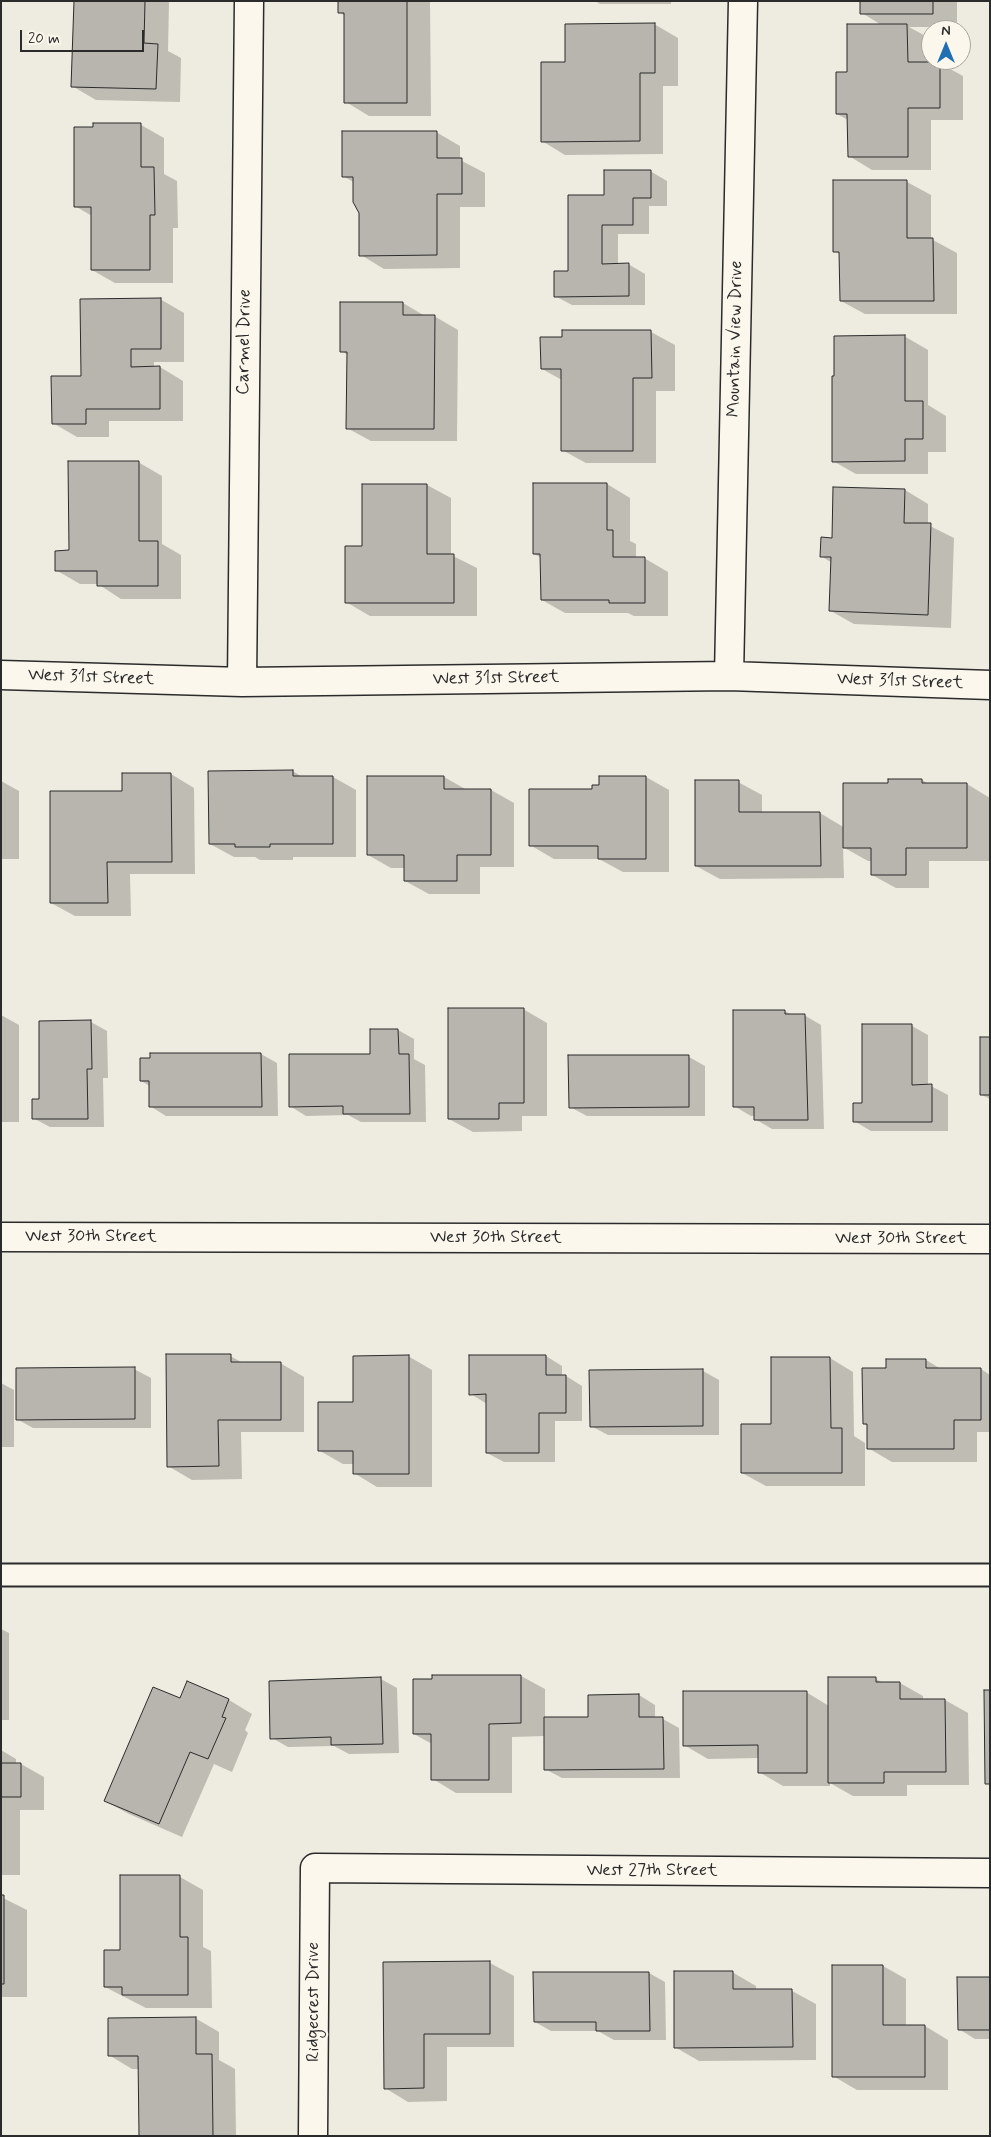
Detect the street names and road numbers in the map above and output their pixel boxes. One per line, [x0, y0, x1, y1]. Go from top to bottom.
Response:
street label: Mountain View Drive [724, 260, 748, 418]
street label: Carmel Drive [233, 289, 257, 395]
street label: West 31st Street [27, 665, 155, 691]
street label: West 31st Street [433, 667, 559, 691]
street label: West 31st Street [836, 669, 964, 695]
street label: West 30th Street [25, 1226, 157, 1248]
street label: West 30th Street [430, 1227, 562, 1249]
street label: West 30th Street [835, 1228, 967, 1250]
street label: West 27th Street [586, 1860, 718, 1882]
street label: Ridgecrest Drive [303, 1942, 325, 2062]

